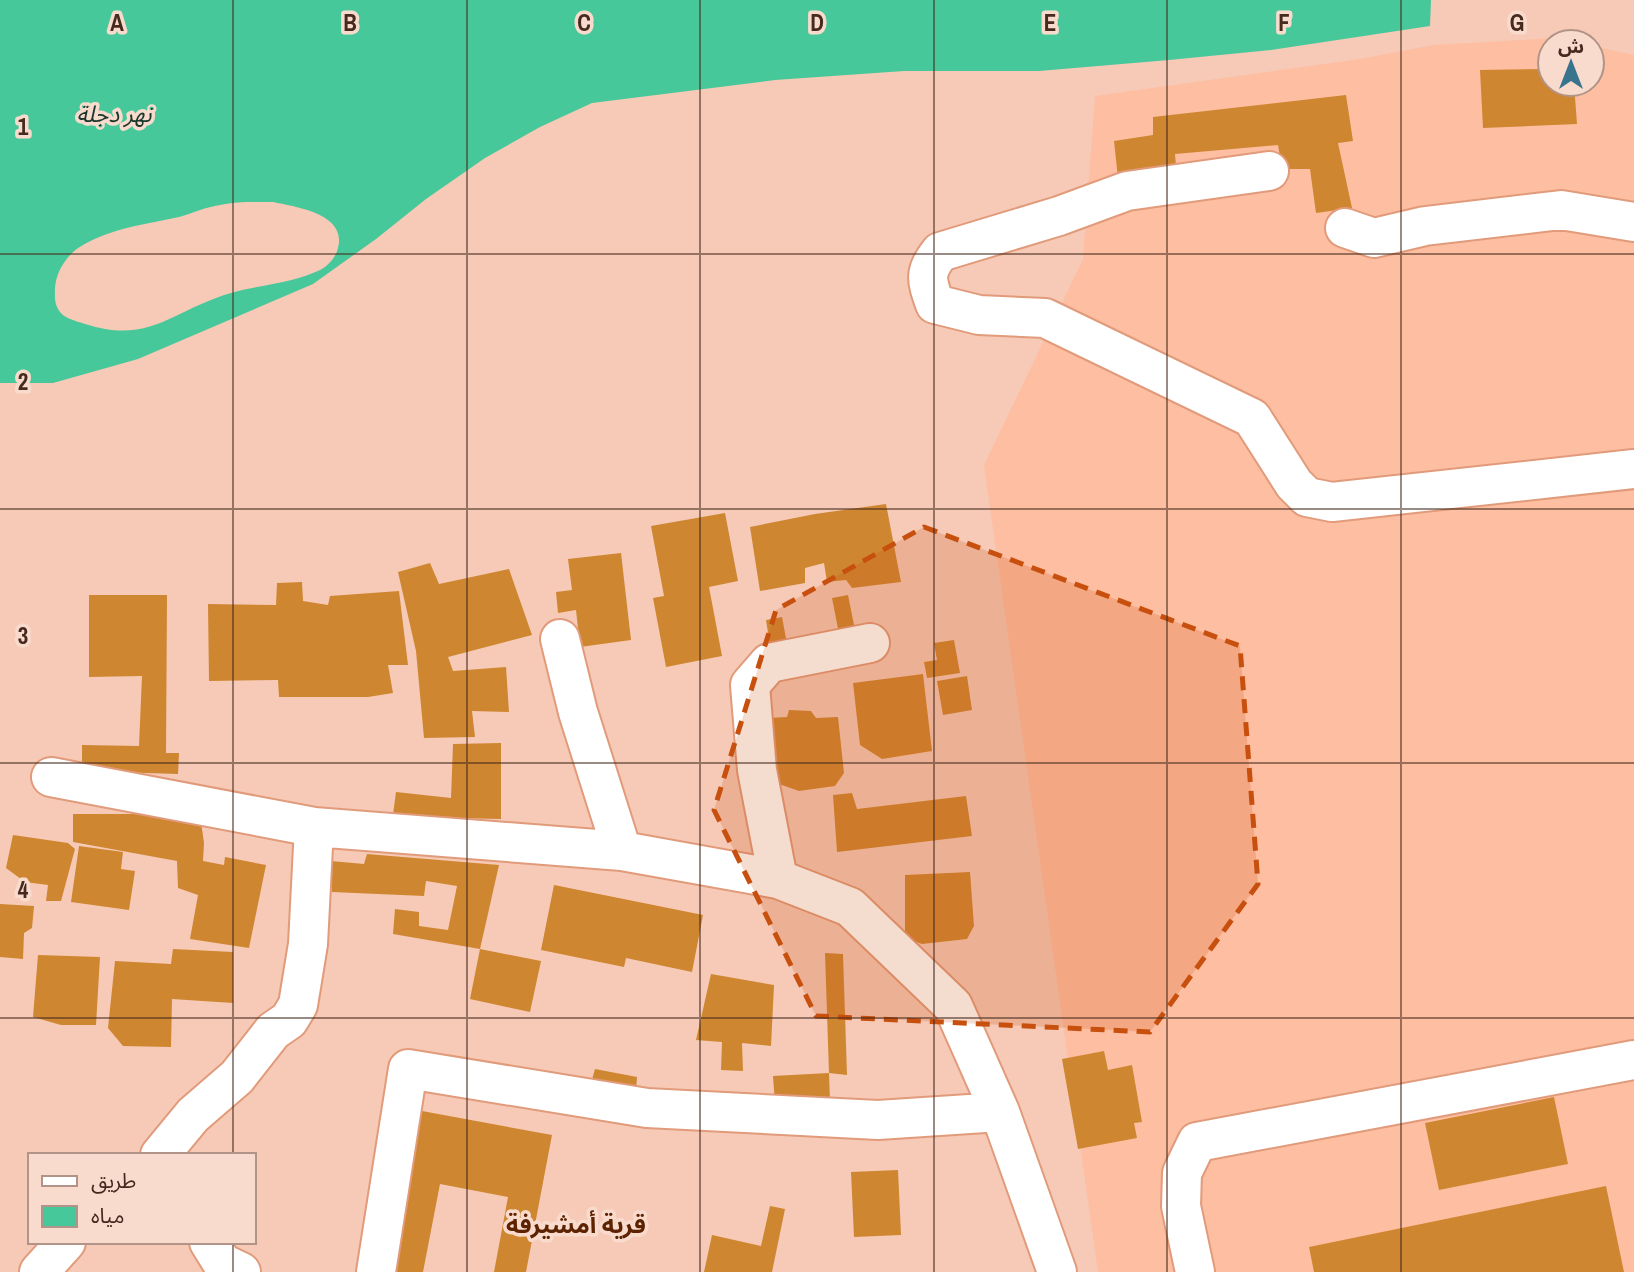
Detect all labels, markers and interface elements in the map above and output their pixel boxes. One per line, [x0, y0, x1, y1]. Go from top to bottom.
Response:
text: A [110, 7, 124, 38]
text: B [343, 7, 357, 38]
text: C [577, 7, 591, 38]
text: D [810, 7, 824, 38]
text: E [1044, 7, 1056, 38]
text: F [1278, 7, 1290, 38]
text: G [1510, 7, 1524, 38]
north arrow [1536, 28, 1606, 98]
text: ش [1558, 33, 1584, 59]
water label: نهر دجلة [77, 98, 153, 129]
text: 1 [18, 111, 29, 142]
text: 2 [18, 366, 28, 397]
text: 3 [18, 620, 28, 651]
text: 4 [18, 874, 29, 905]
legend [28, 1153, 256, 1244]
text: طريق [91, 1166, 136, 1195]
text: مياه [91, 1201, 124, 1230]
district label: قرية أمشيرفة [506, 1208, 646, 1240]

